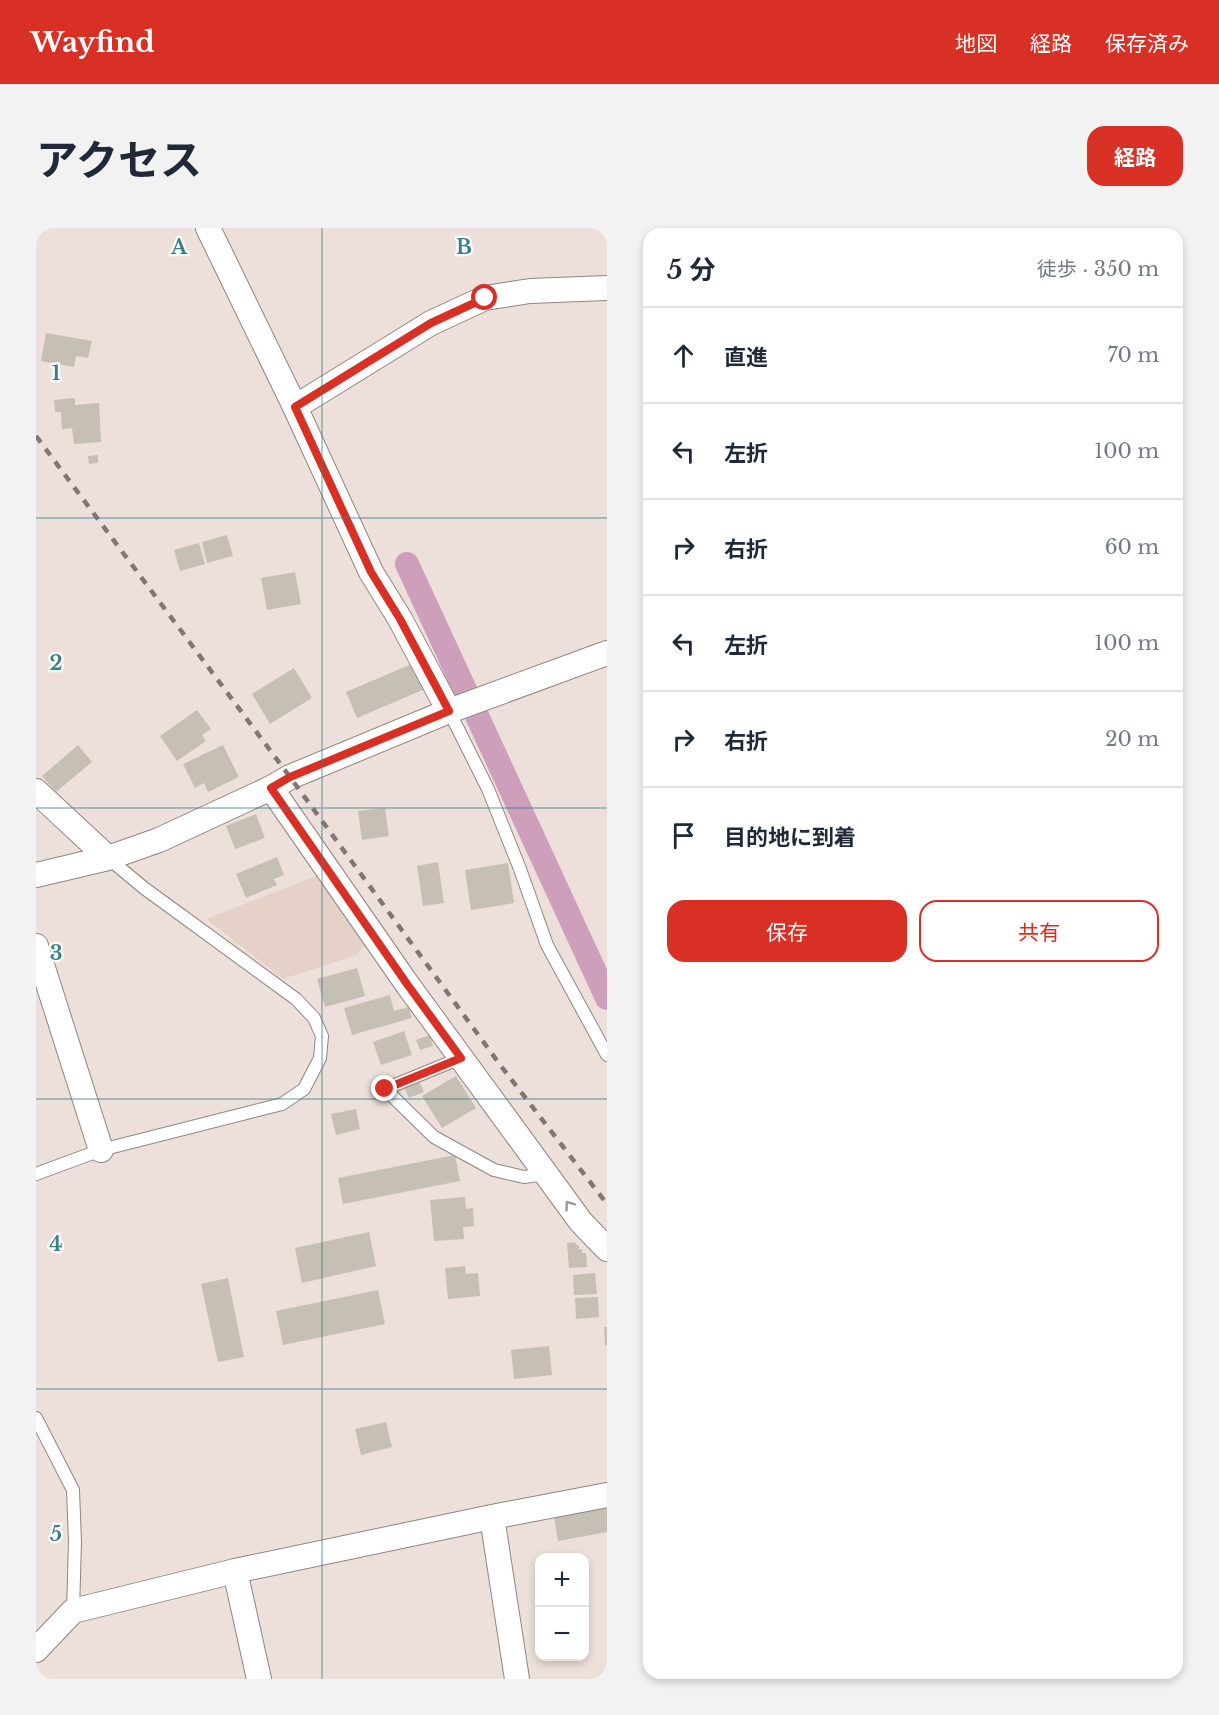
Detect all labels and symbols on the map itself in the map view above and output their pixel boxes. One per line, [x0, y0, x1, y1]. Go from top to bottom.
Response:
text: A [170, 235, 188, 259]
text: B [456, 235, 472, 259]
route start [471, 284, 497, 310]
text: 1 [52, 361, 61, 385]
text: 2 [49, 651, 63, 675]
text: 3 [50, 941, 62, 965]
route end [371, 1075, 397, 1101]
one-way arrow [565, 1200, 576, 1211]
text: 4 [49, 1232, 63, 1256]
text: 5 [50, 1522, 62, 1546]

